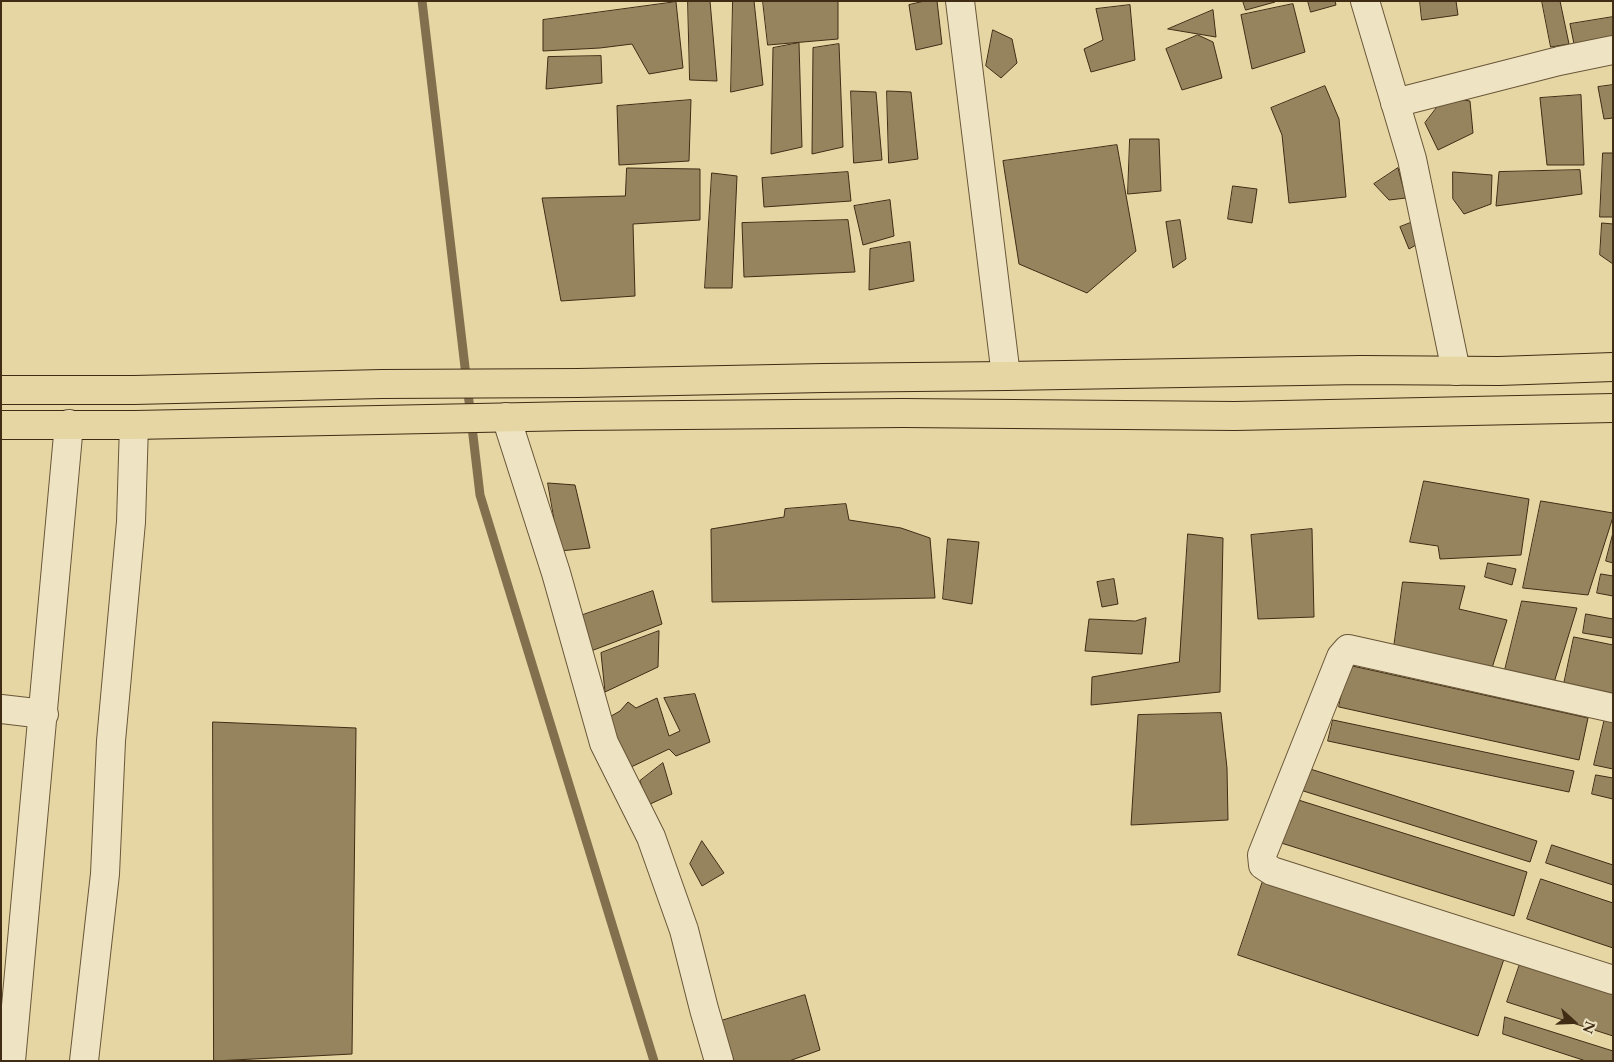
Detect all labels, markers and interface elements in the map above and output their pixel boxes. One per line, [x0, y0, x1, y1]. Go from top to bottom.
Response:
north arrow [1549, 997, 1599, 1047]
text: N [1578, 1018, 1600, 1036]

